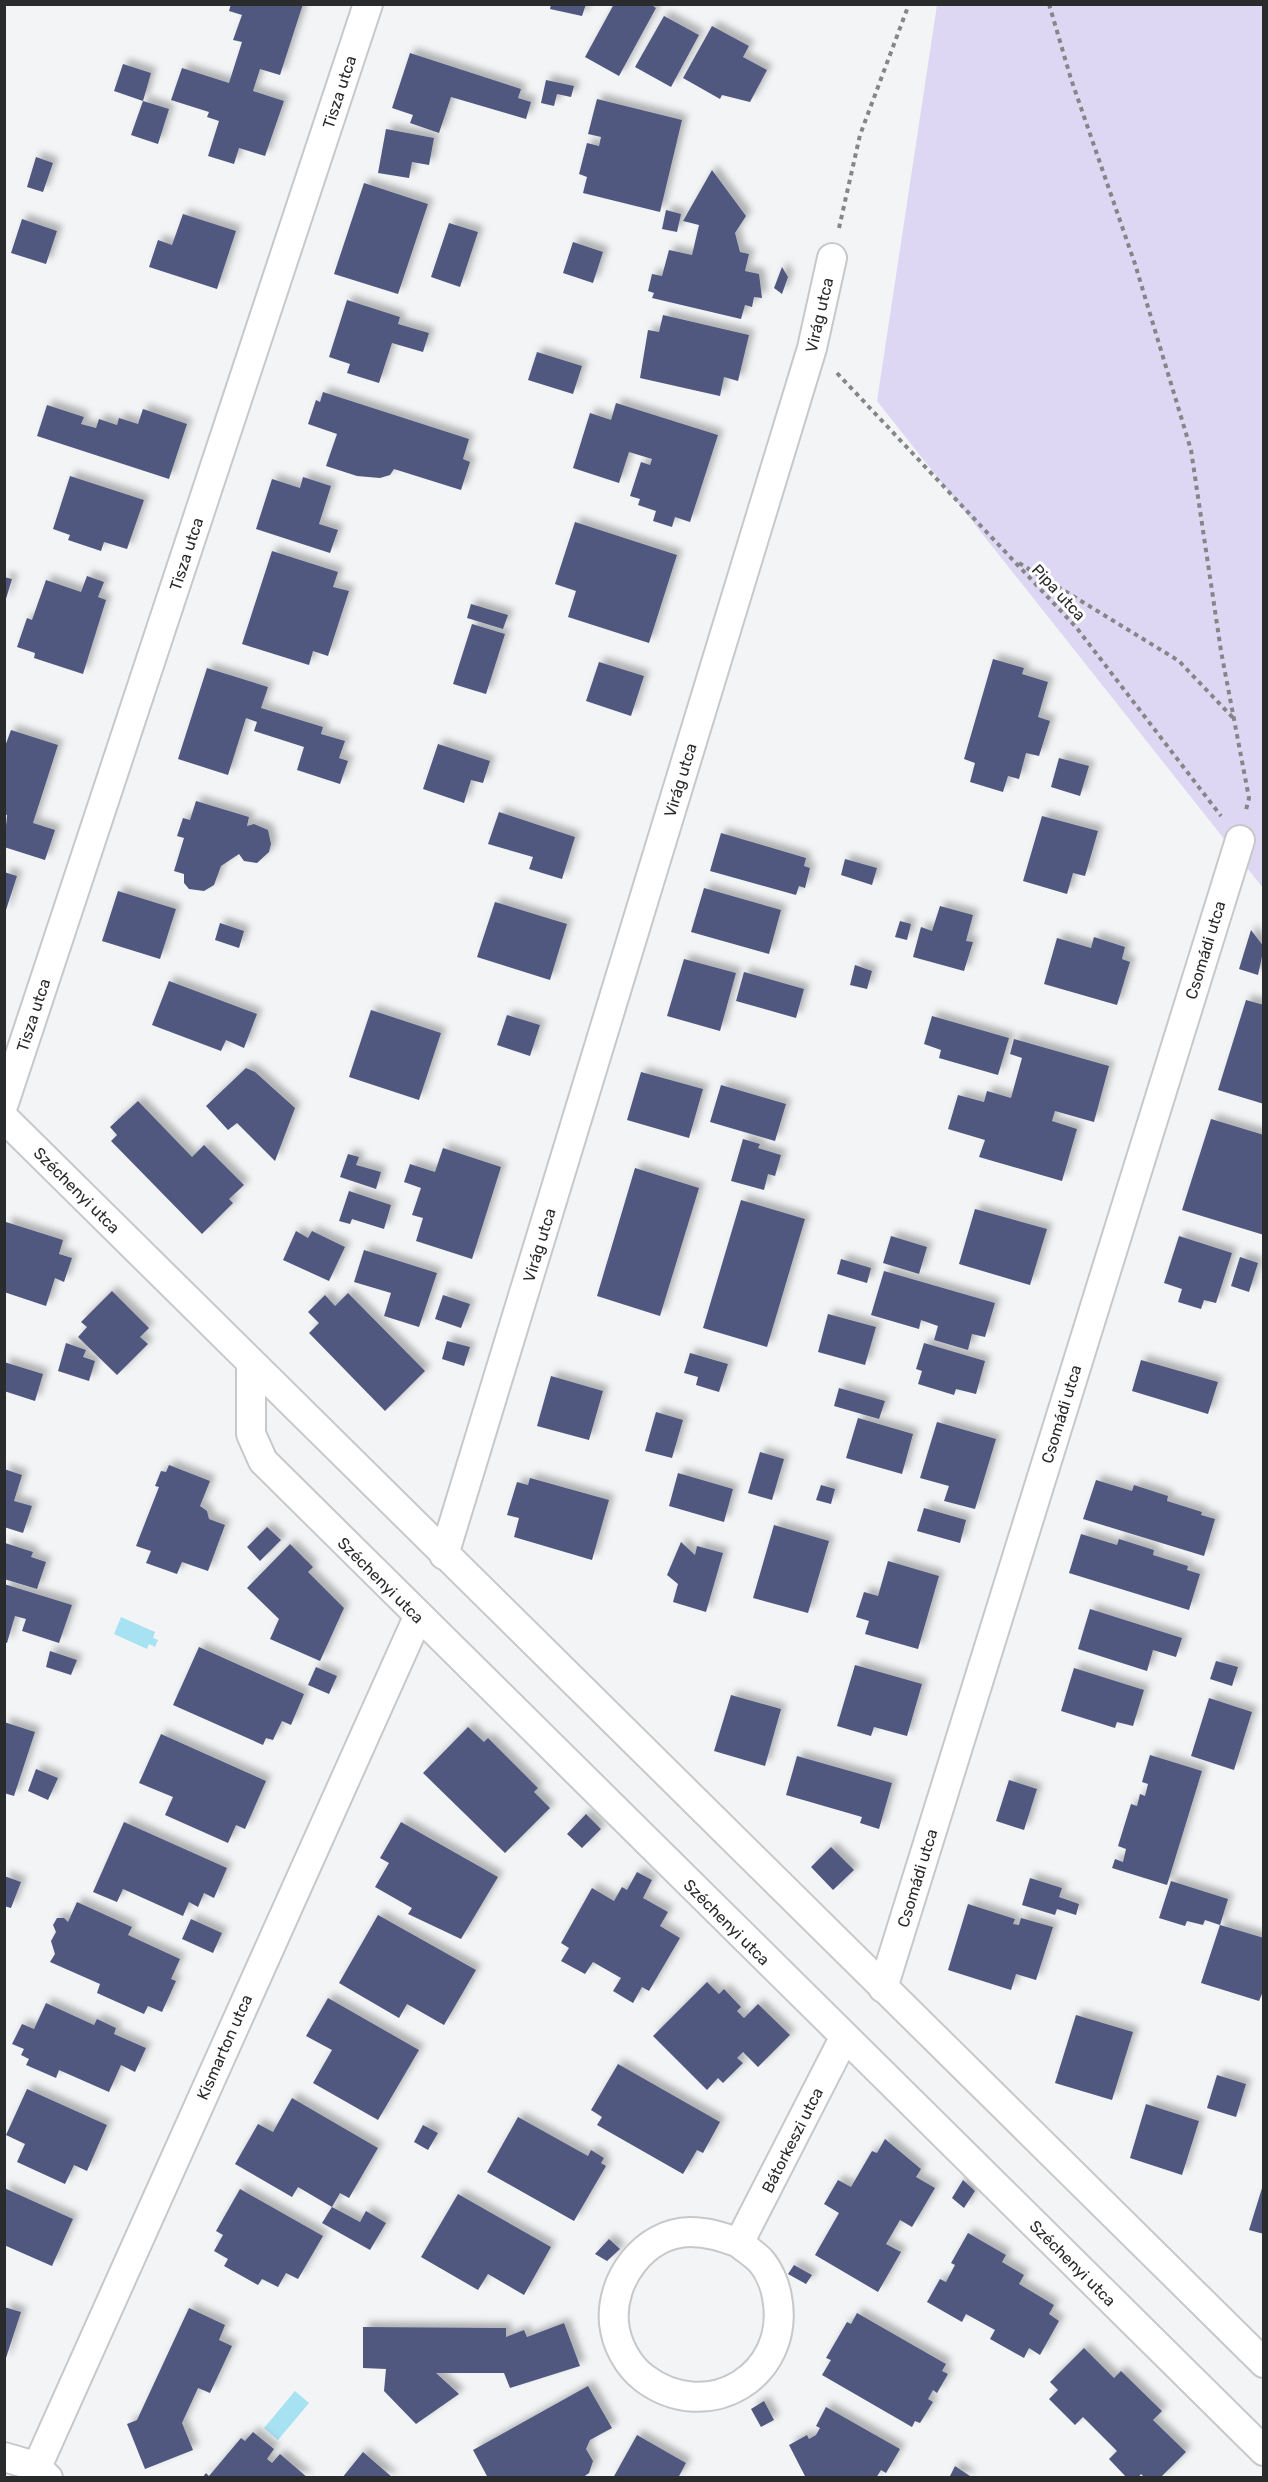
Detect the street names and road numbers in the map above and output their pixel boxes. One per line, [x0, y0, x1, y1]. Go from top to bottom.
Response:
street label: Tisza utca [319, 53, 360, 131]
street label: Virág utca [802, 276, 837, 354]
street label: Tisza utca [166, 515, 207, 593]
street label: Pipa utca [1028, 560, 1089, 624]
street label: Virág utca [660, 741, 701, 819]
street label: Csomádi utca [1181, 899, 1229, 1002]
street label: Tisza utca [13, 976, 54, 1054]
street label: Széchenyi utca [30, 1143, 124, 1237]
street label: Virág utca [519, 1206, 560, 1284]
street label: Csomádi utca [1037, 1363, 1085, 1466]
street label: Széchenyi utca [334, 1533, 428, 1627]
street label: Csomádi utca [893, 1827, 941, 1930]
street label: Széchenyi utca [680, 1875, 774, 1969]
street label: Kismarton utca [193, 1992, 256, 2103]
street label: Bátorkeszi utca [758, 2084, 827, 2196]
street label: Széchenyi utca [1026, 2216, 1120, 2310]

